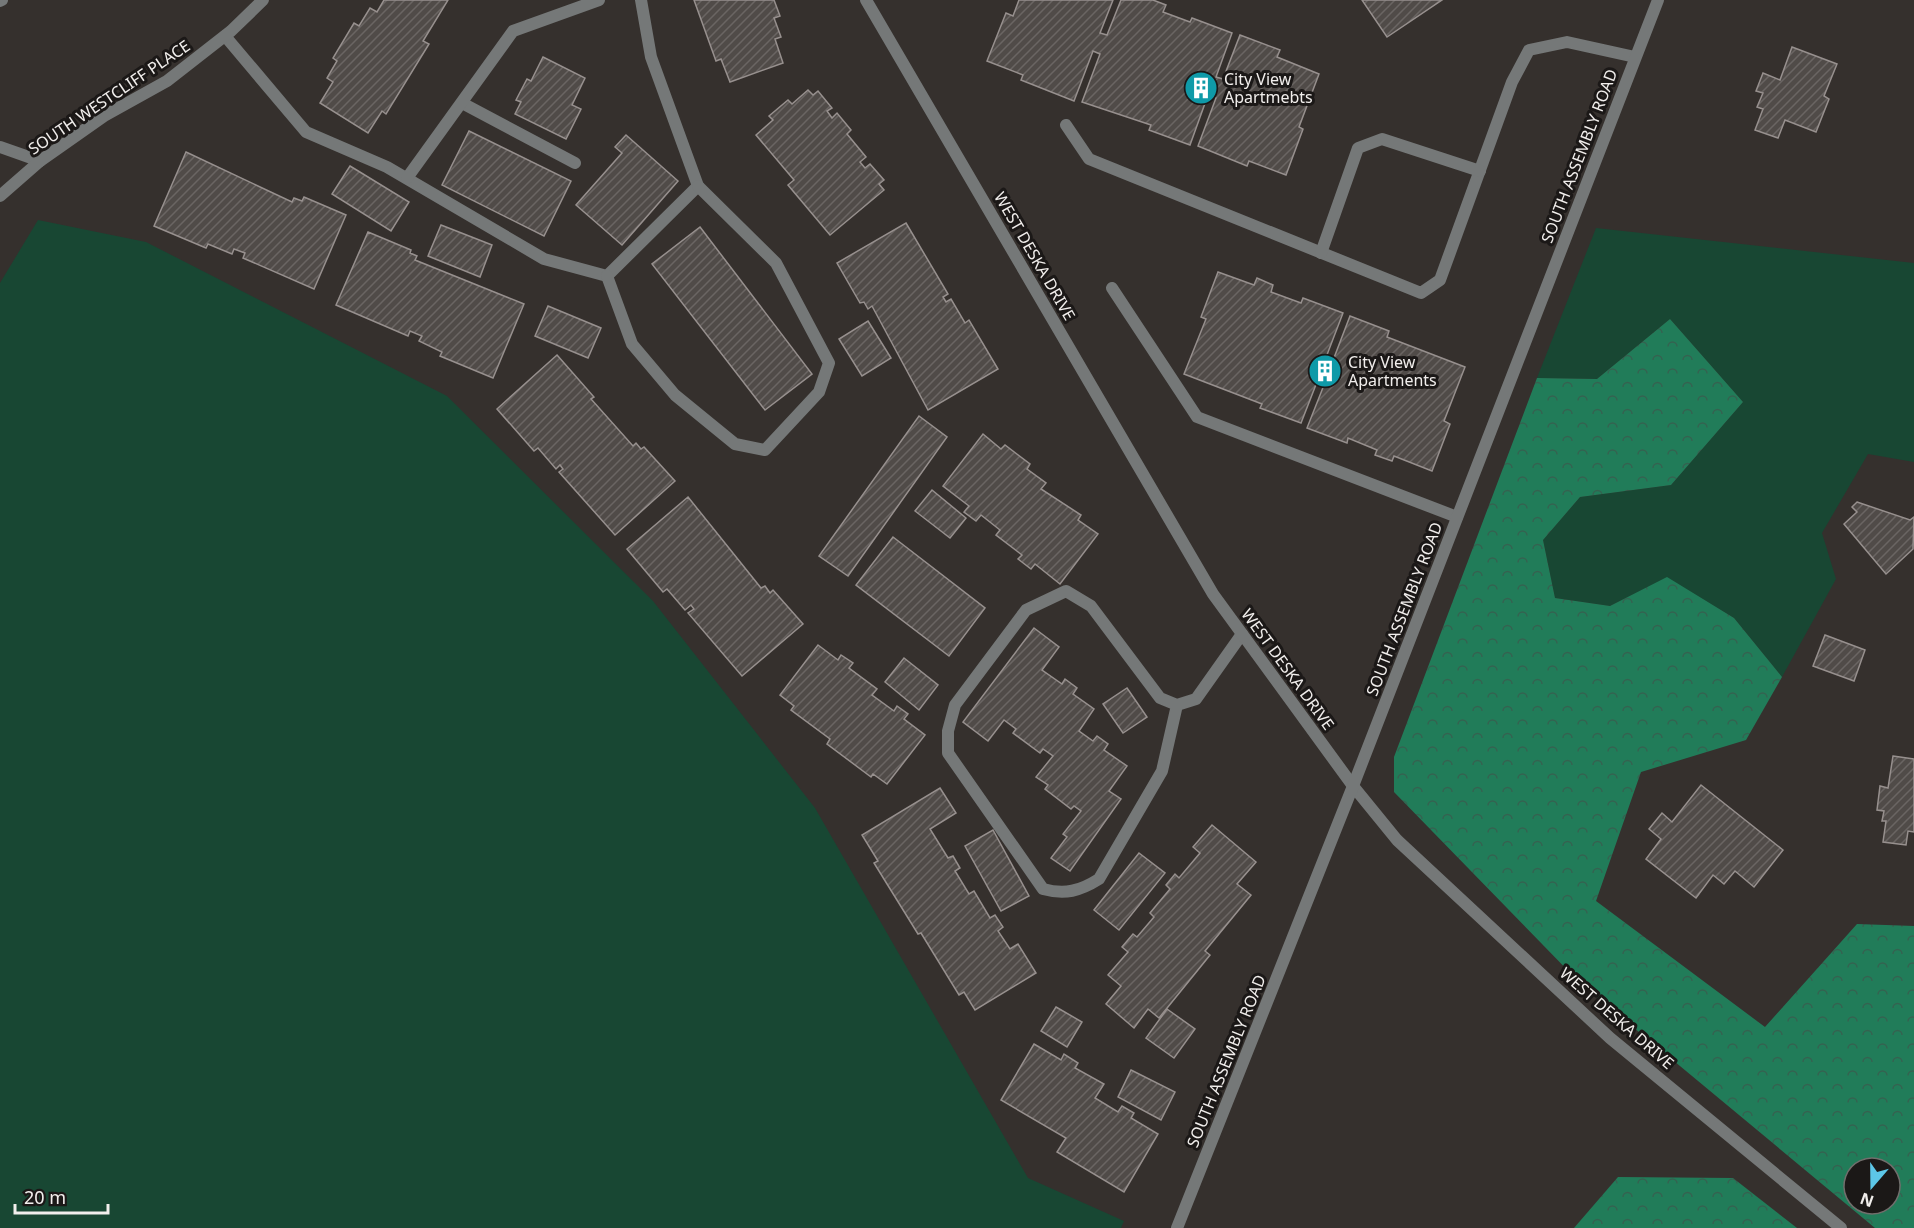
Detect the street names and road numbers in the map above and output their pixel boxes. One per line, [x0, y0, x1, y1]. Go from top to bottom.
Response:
street label: SOUTH WESTCLIFF PLACE [24, 35, 194, 159]
street label: SOUTH ASSEMBLY ROAD [1536, 66, 1622, 246]
street label: WEST DESKA DRIVE [989, 188, 1081, 324]
street label: SOUTH ASSEMBLY ROAD [1361, 519, 1447, 699]
street label: WEST DESKA DRIVE [1237, 604, 1339, 734]
street label: WEST DESKA DRIVE [1555, 962, 1679, 1074]
street label: SOUTH ASSEMBLY ROAD [1181, 971, 1271, 1151]

